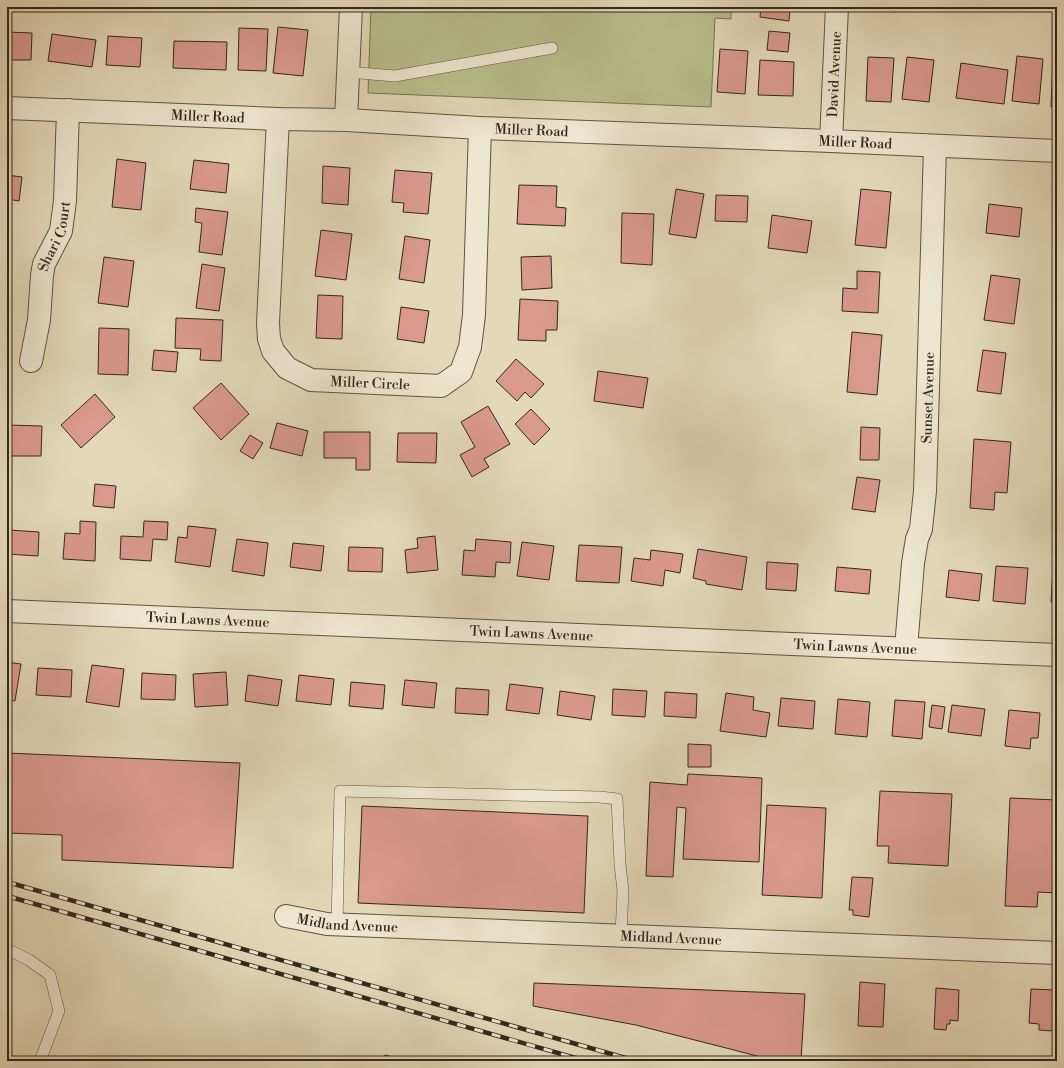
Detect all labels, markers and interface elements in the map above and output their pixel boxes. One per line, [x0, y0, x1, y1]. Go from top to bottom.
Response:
street label: David Avenue [824, 30, 846, 118]
street label: Miller Road [171, 107, 245, 128]
street label: Miller Road [494, 121, 569, 141]
street label: Miller Road [818, 133, 893, 154]
street label: Shari Court [35, 200, 75, 273]
street label: Sunset Avenue [918, 352, 939, 444]
street label: Miller Circle [330, 373, 410, 395]
street label: Twin Lawns Avenue [146, 609, 270, 632]
street label: Twin Lawns Avenue [469, 622, 594, 646]
street label: Twin Lawns Avenue [793, 636, 917, 659]
street label: Midland Avenue [295, 910, 398, 937]
street label: Midland Avenue [620, 928, 722, 950]

